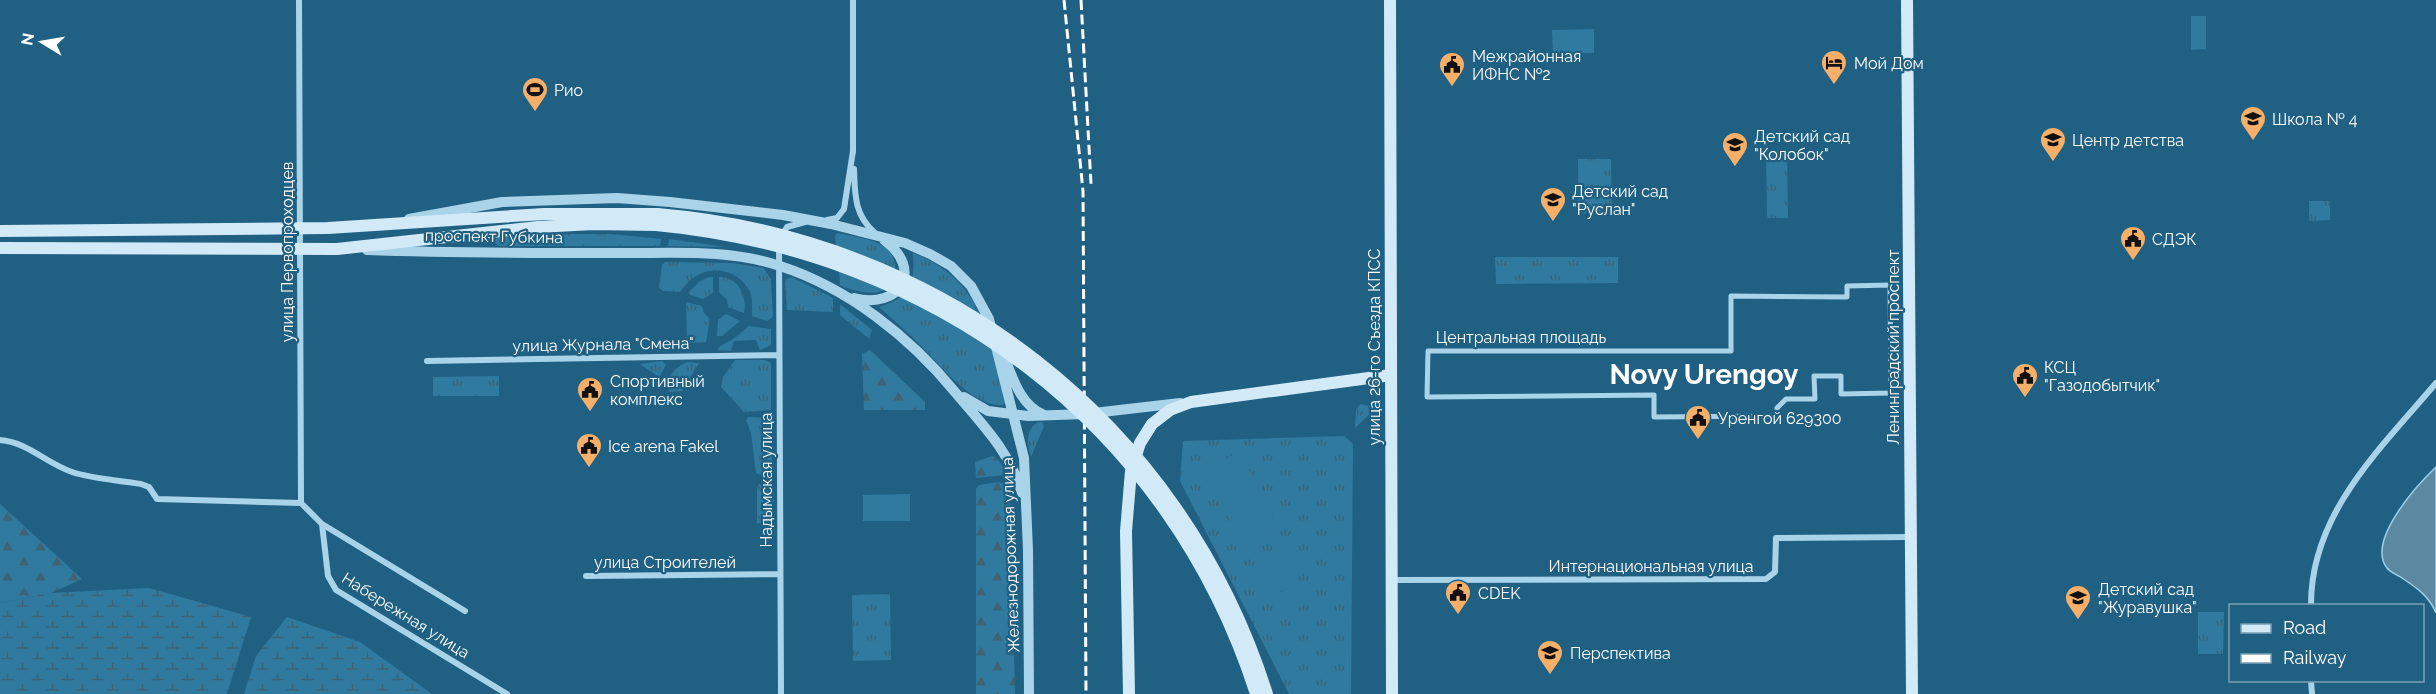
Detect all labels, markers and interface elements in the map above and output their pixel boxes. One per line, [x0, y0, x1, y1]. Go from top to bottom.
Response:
north arrow [12, 12, 72, 72]
text: N [17, 31, 38, 47]
place label: Межрайонная ИФНС №2 [1472, 47, 1581, 84]
hotel icon: Мой Дом [1819, 48, 1849, 86]
public building icon: Межрайонная ИФНС №2 [1437, 50, 1467, 88]
place label: Мой Дом [1854, 54, 1924, 73]
sports icon: Рио [520, 75, 550, 113]
place label: Рио [554, 81, 583, 100]
school or university icon: Школа № 4 [2238, 104, 2268, 142]
place label: Школа № 4 [2272, 110, 2358, 129]
school or university icon: Центр детства [2038, 125, 2068, 163]
place label: Детский сад "Колобок" [1754, 127, 1850, 164]
school or university icon: Детский сад "Колобок" [1720, 130, 1750, 168]
place label: Центр детства [2072, 131, 2184, 150]
street label: улица Первопроходцев [278, 162, 297, 342]
place label: Детский сад "Руслан" [1572, 182, 1668, 219]
school or university icon: Детский сад "Руслан" [1538, 185, 1568, 223]
public building icon: СДЭК [2118, 224, 2148, 262]
street label: проспект Губкина [425, 226, 563, 247]
place label: СДЭК [2152, 230, 2196, 249]
street label: улица 26-го Съезда КПСС [1365, 249, 1384, 445]
street label: Ленинградский проспект [1884, 249, 1903, 445]
street label: Центральная площадь [1436, 328, 1607, 347]
street label: улица Журнала "Смена" [512, 333, 694, 356]
district label: Novy Urengoy [1609, 358, 1799, 391]
place label: КСЦ "Газодобытчик" [2044, 358, 2160, 395]
public building icon: КСЦ "Газодобытчик" [2010, 361, 2040, 399]
place label: Спортивный комплекс [610, 372, 705, 409]
public building icon: Спортивный комплекс [575, 375, 605, 413]
public building icon: Уренгой 629300 [1683, 403, 1713, 441]
place label: Уренгой 629300 [1718, 409, 1842, 428]
street label: Надымская улица [757, 413, 776, 547]
public building icon: Ice arena Fakel [574, 431, 604, 469]
place label: Ice arena Fakel [608, 437, 719, 456]
street label: Железнодорожная улица [998, 457, 1023, 653]
street label: улица Строителей [594, 553, 736, 572]
street label: Интернациональная улица [1549, 557, 1753, 576]
street label: Набережная улица [338, 568, 473, 662]
public building icon: CDEK [1443, 578, 1473, 616]
place label: Детский сад "Журавушка" [2098, 580, 2197, 617]
school or university icon: Детский сад "Журавушка" [2063, 583, 2093, 621]
place label: CDEK [1478, 584, 1521, 603]
legend [2229, 604, 2424, 682]
text: Road [2283, 617, 2326, 638]
school or university icon: Перспектива [1535, 638, 1565, 676]
place label: Перспектива [1570, 644, 1671, 663]
text: Railway [2283, 647, 2347, 668]

